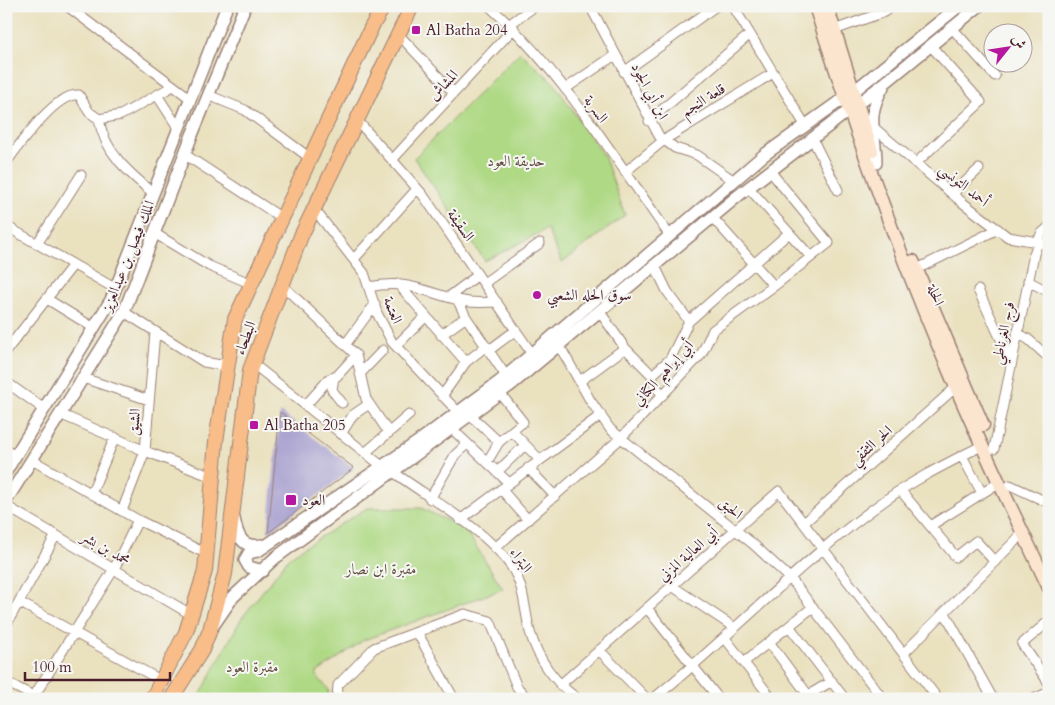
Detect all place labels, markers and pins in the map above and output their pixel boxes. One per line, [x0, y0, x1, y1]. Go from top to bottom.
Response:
place label: Al Batha 204 [426, 20, 508, 40]
marker: Al Batha 204 [410, 24, 422, 36]
place label: سوق الحله الشعبي [547, 285, 631, 309]
marker: سوق الحله الشعبي [531, 289, 543, 301]
place label: Al Batha 205 [264, 415, 346, 435]
marker: Al Batha 205 [248, 419, 260, 431]
place label: العود [302, 490, 325, 510]
marker: العود [284, 493, 298, 507]

